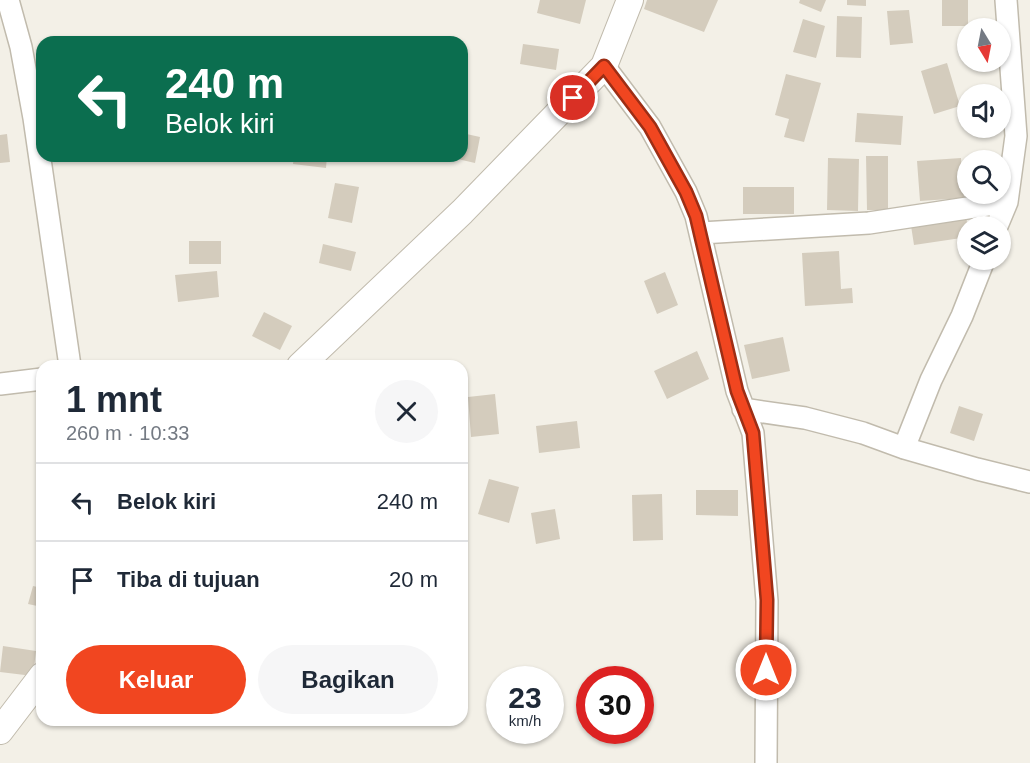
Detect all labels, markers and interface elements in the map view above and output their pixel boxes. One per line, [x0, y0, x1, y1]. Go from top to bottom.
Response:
north arrow [957, 18, 1011, 72]
map controls [957, 18, 1011, 270]
icon: left [66, 60, 144, 138]
text: 240 m [165, 60, 284, 107]
pin [547, 72, 598, 123]
icon: arrive [556, 81, 589, 114]
button: sound [957, 84, 1011, 138]
text: Belok kiri [165, 109, 275, 139]
button: search [957, 150, 1011, 204]
button: layers [957, 216, 1011, 270]
text: 1 mnt [66, 379, 162, 420]
button: close [375, 380, 438, 443]
text: 260 m · 10:33 [66, 422, 189, 444]
icon: left [66, 486, 99, 519]
text: Belok kiri [117, 489, 216, 514]
text: 240 m [377, 489, 438, 514]
icon: arrive [66, 564, 99, 597]
text: Tiba di tujuan [117, 567, 260, 592]
text: 20 m [389, 567, 438, 592]
position arrow [734, 638, 798, 702]
button: Keluar [66, 645, 246, 714]
button: Bagikan [258, 645, 438, 714]
speed limit sign: 30 [576, 666, 654, 744]
text: 23 [508, 681, 542, 714]
text: km/h [509, 712, 541, 729]

